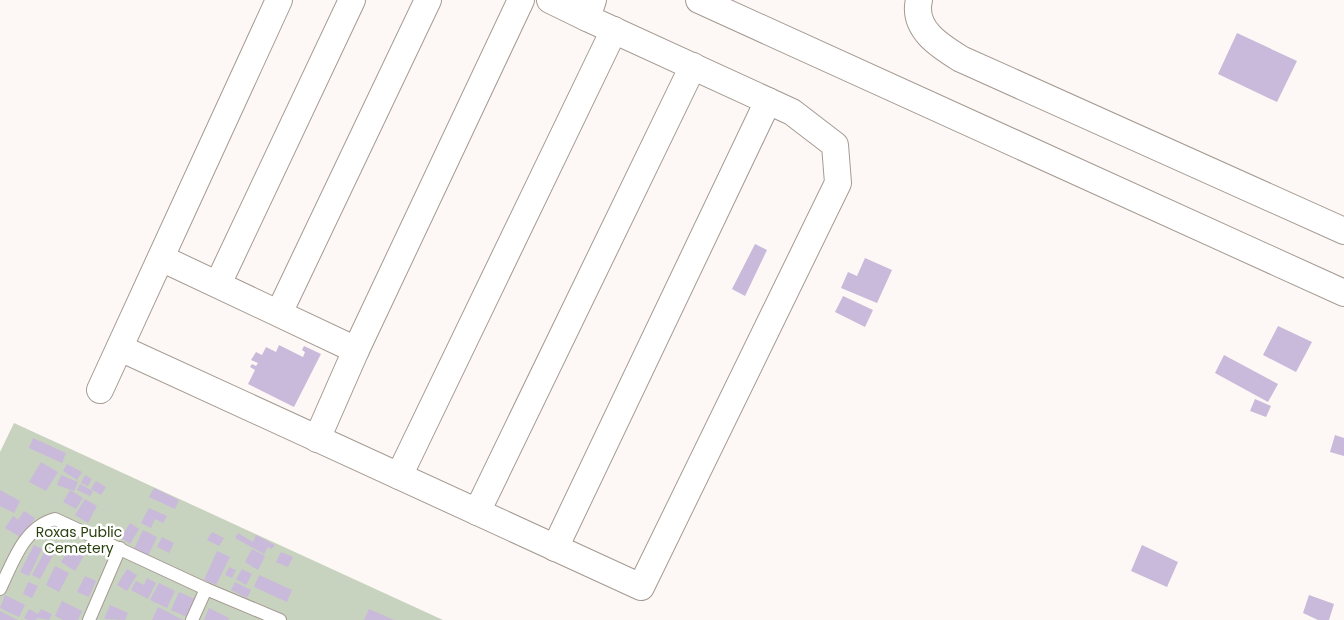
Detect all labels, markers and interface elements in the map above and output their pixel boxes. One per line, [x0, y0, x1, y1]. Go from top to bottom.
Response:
park label: Roxas Public Cemetery [36, 522, 122, 558]

